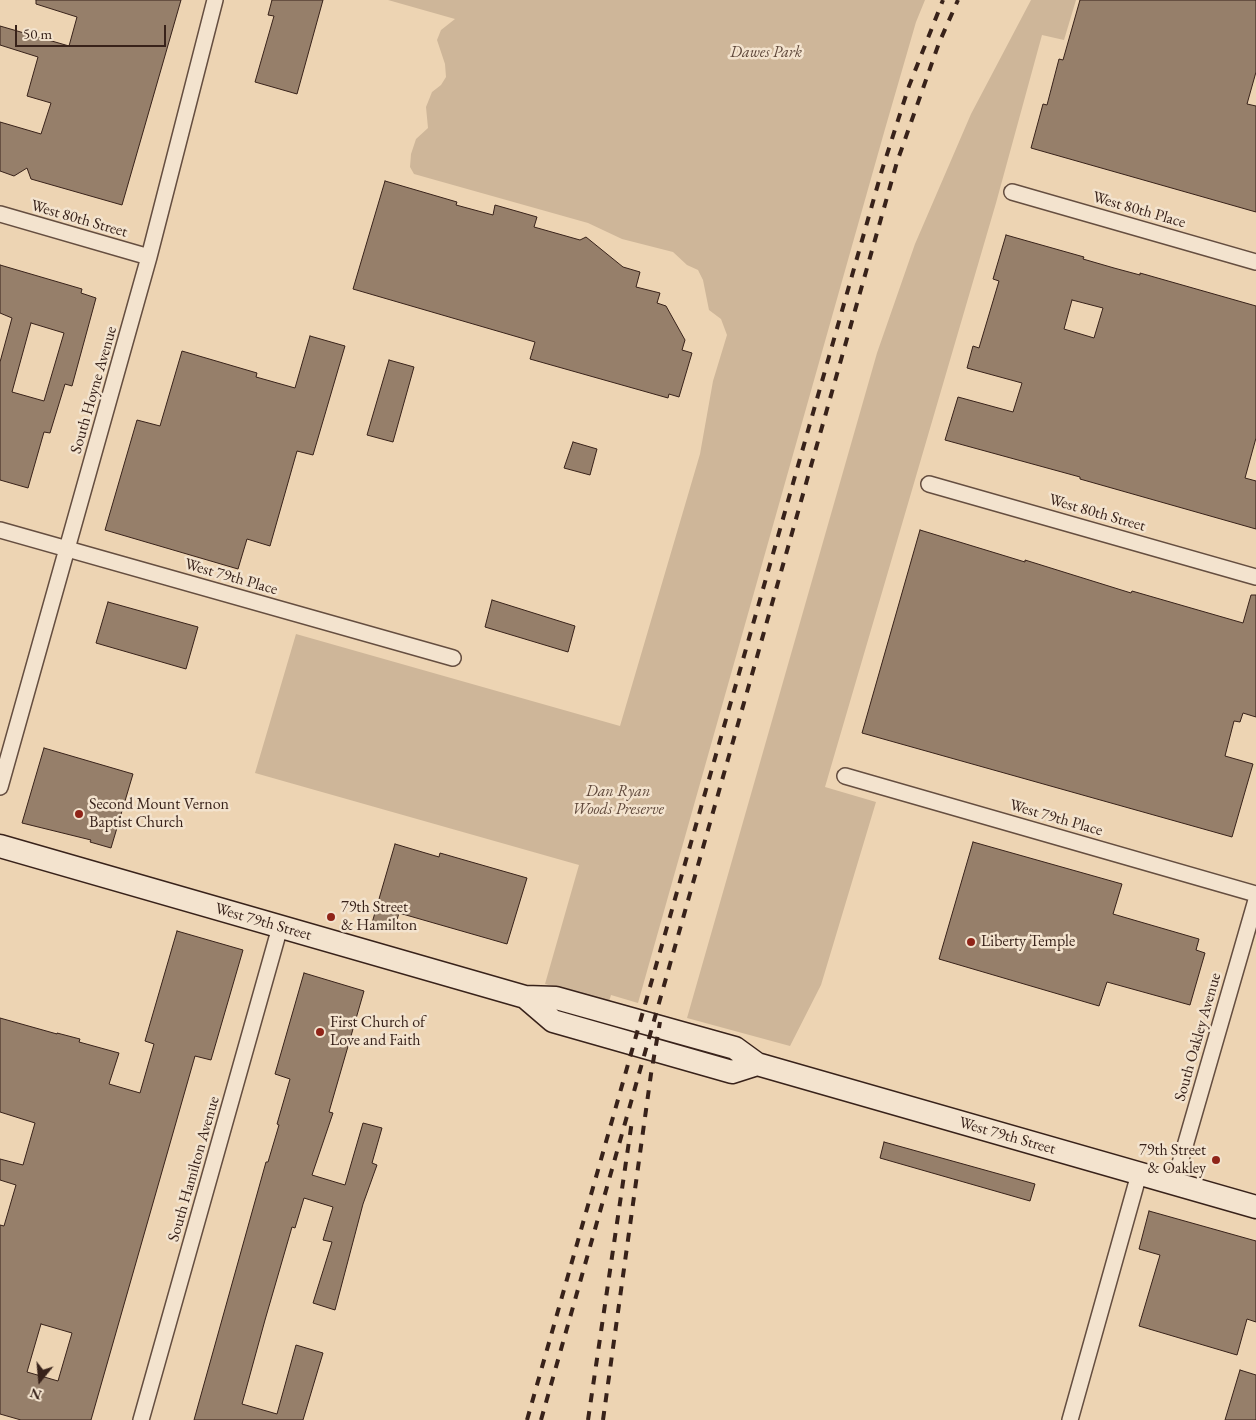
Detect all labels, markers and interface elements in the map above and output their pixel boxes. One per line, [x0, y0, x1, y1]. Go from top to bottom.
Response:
scale bar [18, 15, 169, 47]
text: 50 m [23, 24, 52, 43]
park label: Dawes Park [730, 43, 802, 63]
street label: West 80th Place [1090, 188, 1188, 232]
street label: West 80th Street [28, 196, 130, 242]
street label: South Hoyne Avenue [67, 324, 121, 456]
street label: West 80th Street [1046, 490, 1148, 536]
street label: West 79th Place [182, 555, 280, 599]
park label: Dan Ryan Woods Preserve [572, 782, 664, 820]
place label: Second Mount Vernon Baptist Church [89, 795, 229, 833]
street label: West 79th Place [1007, 796, 1105, 840]
marker: Second Mount Vernon Baptist Church [73, 808, 85, 820]
place label: 79th Street & Hamilton [341, 898, 417, 936]
street label: West 79th Street [212, 899, 314, 945]
marker: 79th Street & Hamilton [325, 911, 337, 923]
place label: Liberty Temple [981, 932, 1075, 952]
marker: Liberty Temple [965, 936, 977, 948]
street label: South Oakley Avenue [1171, 971, 1225, 1103]
place label: First Church of Love and Faith [330, 1013, 425, 1051]
marker: First Church of Love and Faith [314, 1026, 326, 1038]
street label: South Hamilton Avenue [164, 1094, 224, 1244]
street label: West 79th Street [956, 1113, 1058, 1159]
place label: 79th Street & Oakley [1139, 1141, 1206, 1179]
marker: 79th Street & Oakley [1210, 1154, 1222, 1166]
north arrow [15, 1355, 65, 1405]
text: N [28, 1384, 44, 1405]

